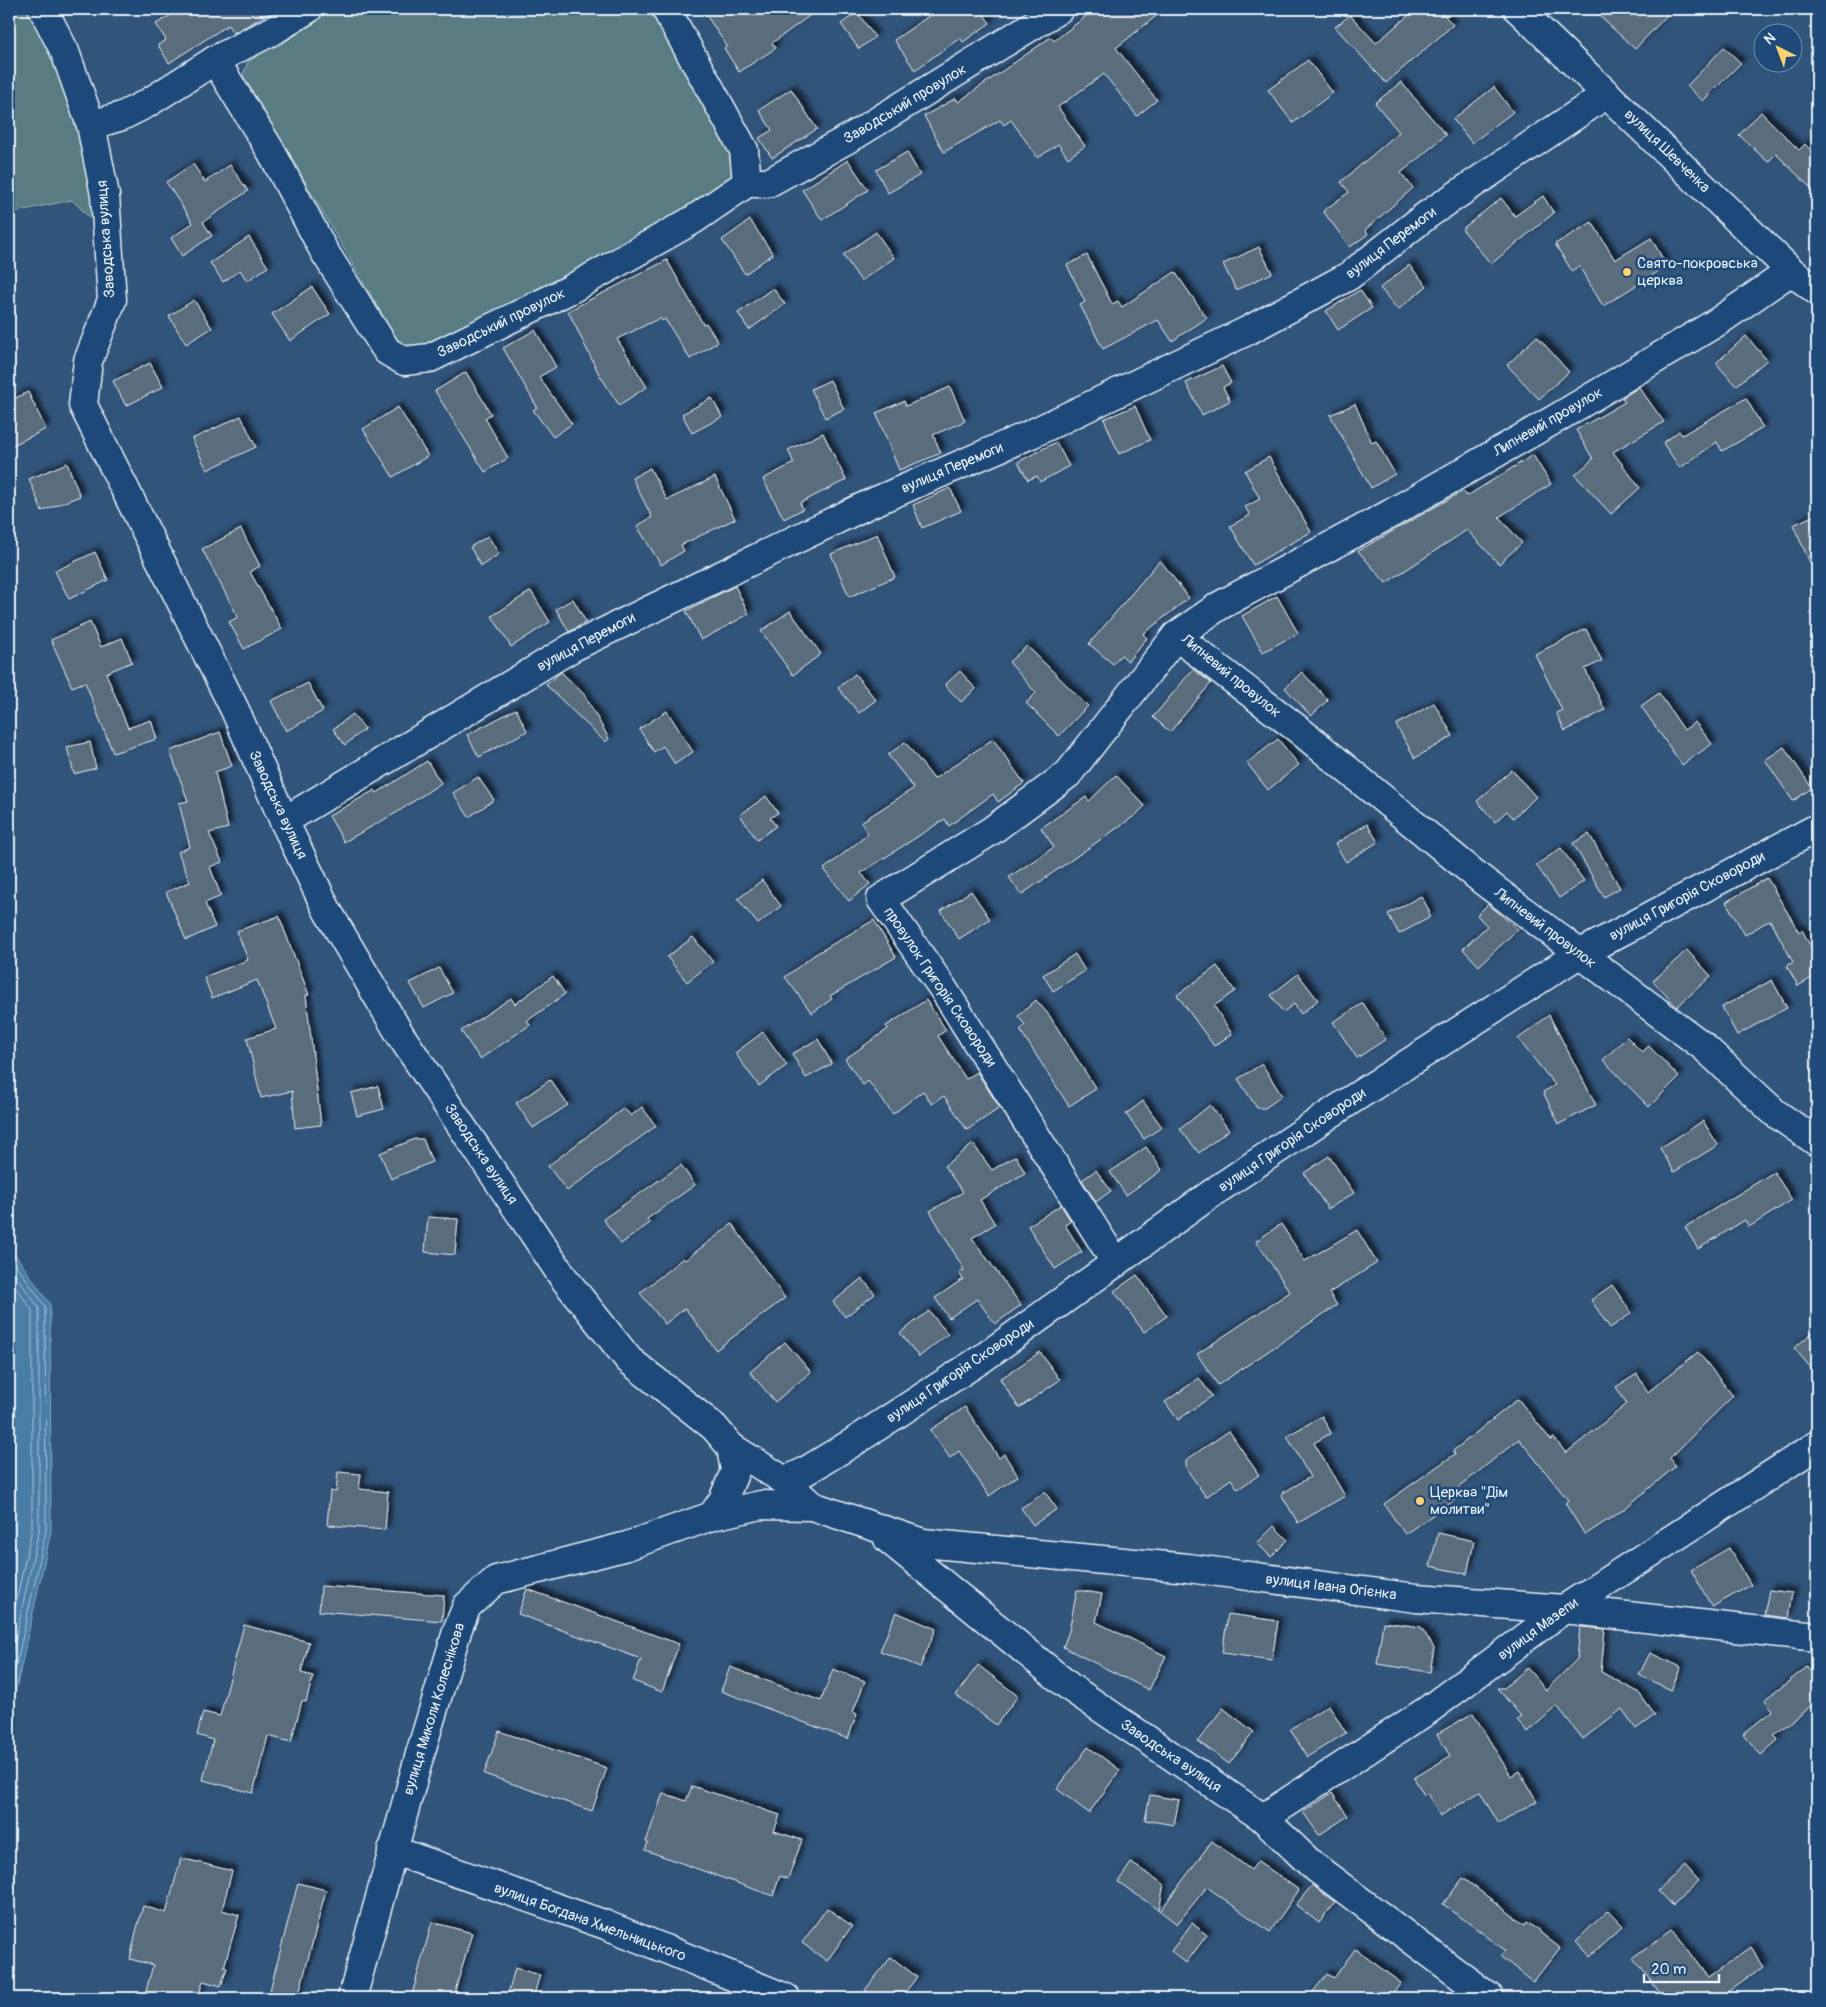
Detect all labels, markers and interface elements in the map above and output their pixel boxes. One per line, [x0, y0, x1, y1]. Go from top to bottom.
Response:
north arrow [1754, 22, 1804, 72]
text: N [1760, 29, 1779, 48]
street label: Заводський провулок [840, 60, 970, 148]
street label: вулиця Шевченка [1620, 105, 1714, 197]
street label: Заводська вулиця [92, 180, 120, 298]
street label: вулиця Перемоги [1342, 203, 1440, 283]
place label: Свято-покровська церква [1637, 254, 1758, 290]
marker: Свято-покровська церква [1621, 266, 1633, 278]
street label: Заводський провулок [434, 284, 568, 362]
street label: Липневий провулок [1489, 383, 1606, 461]
street label: вулиця Перемоги [898, 438, 1006, 498]
street label: вулиця Перемоги [534, 608, 639, 676]
street label: Липневий провулок [1176, 629, 1285, 722]
street label: Заводська вулиця [245, 748, 311, 862]
street label: вулиця Григорія Сковороди [1606, 847, 1768, 945]
street label: Липневий провулок [1489, 883, 1600, 973]
street label: провулок Григорія Сковороди [879, 903, 1001, 1071]
street label: вулиця Григорія Сковороди [1215, 1083, 1370, 1196]
street label: Заводська вулиця [440, 1100, 522, 1208]
street label: вулиця Григорія Сковороди [883, 1314, 1038, 1427]
place label: Церква "Дім молитви" [1430, 1483, 1508, 1519]
marker: Церква "Дім молитви" [1414, 1495, 1426, 1507]
street label: вулиця Івана Огієнка [1264, 1570, 1398, 1604]
street label: вулиця Мазепи [1494, 1593, 1582, 1665]
street label: вулиця Миколи Колеснікова [399, 1621, 469, 1797]
street label: Заводська вулиця [1117, 1715, 1225, 1797]
street label: вулиця Богдана Хмельницького [491, 1878, 689, 1966]
scale bar [1644, 1952, 1718, 1984]
text: 20 m [1651, 1960, 1686, 1979]

